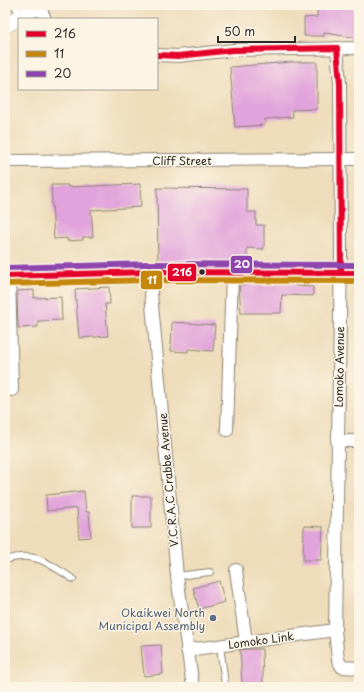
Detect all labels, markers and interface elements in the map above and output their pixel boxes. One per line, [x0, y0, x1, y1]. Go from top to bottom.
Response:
legend [18, 18, 158, 90]
scale bar [218, 18, 295, 44]
text: 50 m [224, 22, 255, 40]
text: 216 [54, 24, 76, 42]
text: 11 [54, 44, 64, 62]
text: 20 [54, 64, 71, 82]
street label: Cliff Street [152, 152, 212, 169]
line badge: 20 [230, 255, 253, 274]
text: 20 [234, 255, 250, 272]
line badge: 216 [167, 263, 197, 282]
text: 216 [172, 263, 192, 280]
unlabelled marker [197, 267, 207, 277]
line badge: 11 [140, 270, 163, 290]
text: 11 [147, 271, 157, 288]
street label: Lomoko Avenue [330, 326, 348, 408]
street label: V.C.R.A.C Crabbe Avenue [154, 412, 182, 548]
place label: Okaikwei North Municipal Assembly [99, 604, 205, 634]
marker: Okaikwei North Municipal Assembly [208, 613, 218, 623]
street label: Lomoko Link [227, 627, 295, 653]

